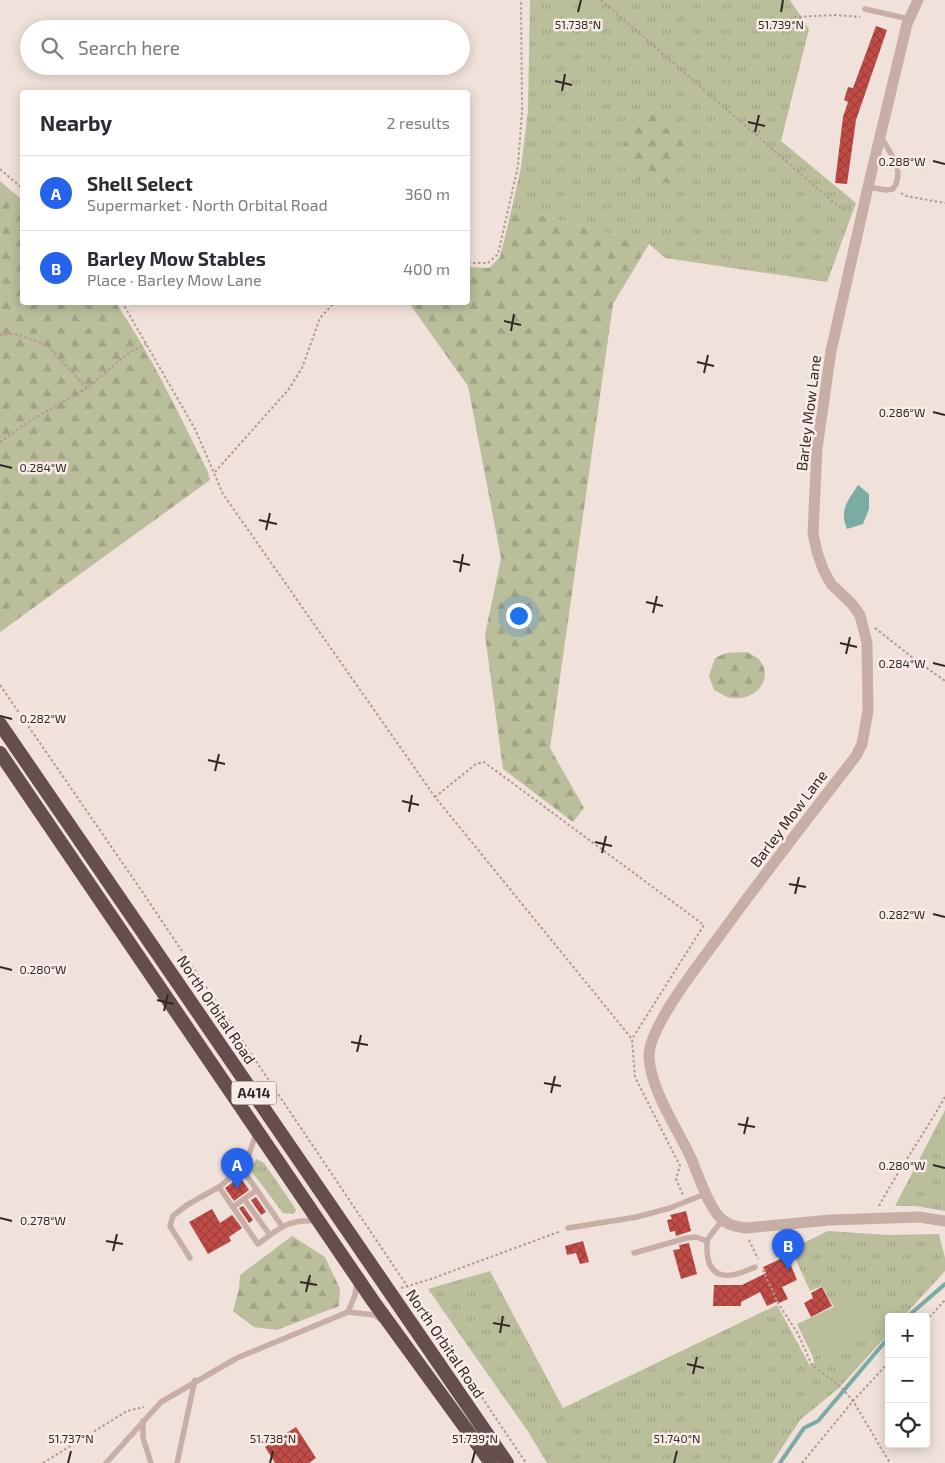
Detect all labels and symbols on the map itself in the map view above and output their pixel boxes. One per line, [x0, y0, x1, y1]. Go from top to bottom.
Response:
text: 51.738°N [555, 17, 601, 31]
text: 51.739°N [758, 17, 804, 31]
text: 0.288°W [878, 154, 926, 168]
street label: Barley Mow Lane [792, 354, 824, 472]
text: 0.286°W [879, 405, 925, 419]
text: 0.284°W [19, 460, 67, 474]
your location [506, 603, 532, 629]
text: 0.284°W [878, 656, 926, 670]
text: 0.282°W [20, 711, 66, 725]
street label: Barley Mow Lane [746, 766, 831, 870]
text: 0.282°W [879, 907, 925, 921]
street label: North Orbital Road [174, 952, 260, 1067]
text: 0.280°W [20, 962, 66, 976]
road number: A414 [232, 1082, 276, 1104]
pin: A [221, 1148, 253, 1189]
text: 0.280°W [879, 1158, 925, 1172]
text: 0.278°W [20, 1213, 66, 1227]
pin: B [772, 1229, 804, 1270]
street label: North Orbital Road [403, 1286, 489, 1401]
text: 51.737°N [48, 1431, 94, 1445]
text: 51.738°N [250, 1431, 296, 1445]
text: 51.739°N [452, 1431, 498, 1445]
text: 51.740°N [653, 1431, 701, 1445]

